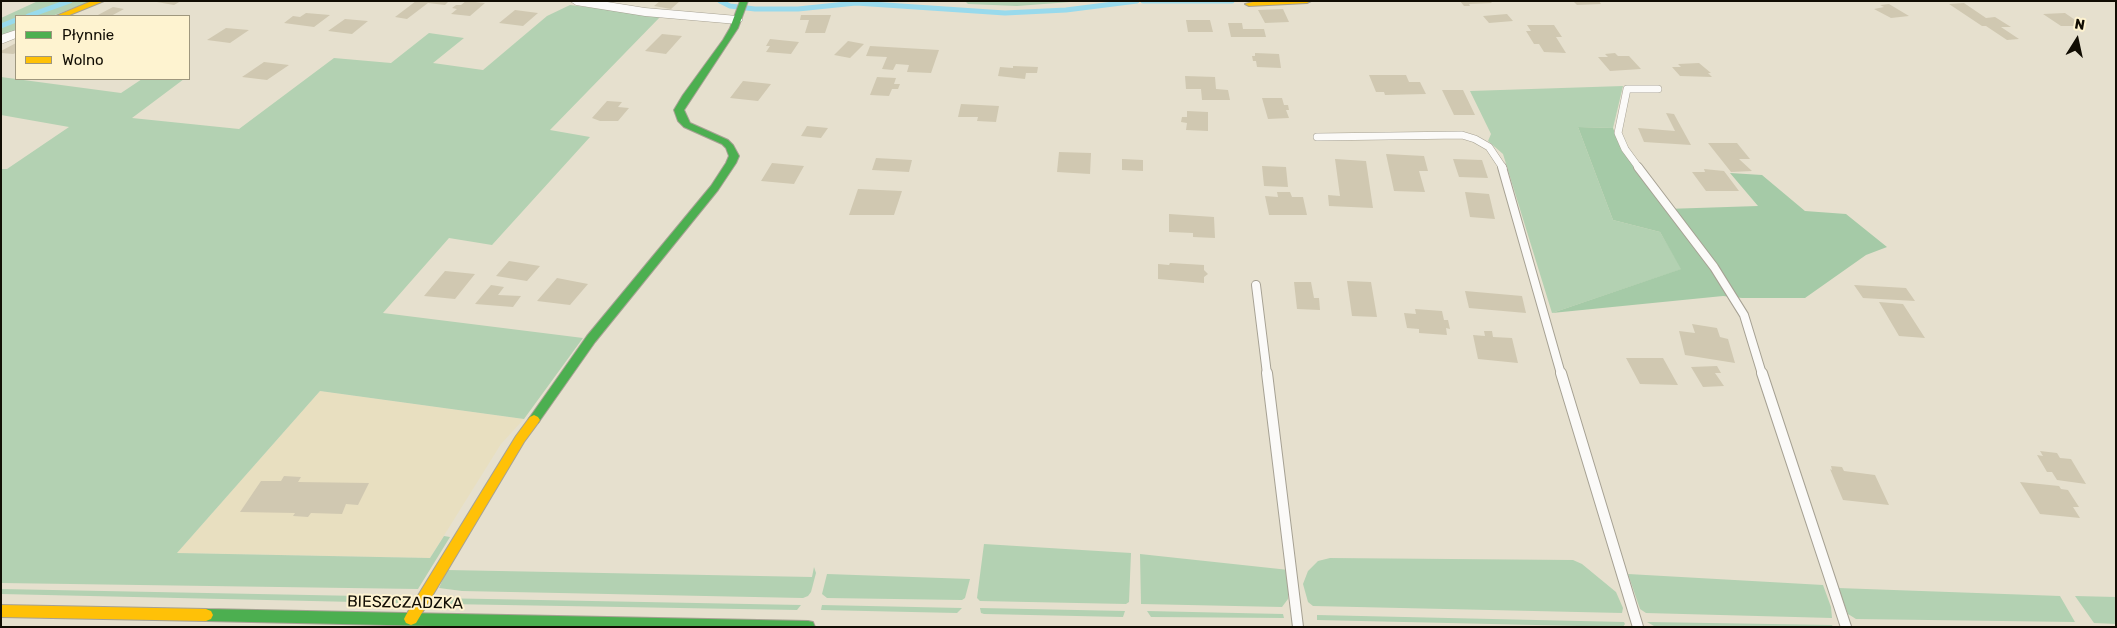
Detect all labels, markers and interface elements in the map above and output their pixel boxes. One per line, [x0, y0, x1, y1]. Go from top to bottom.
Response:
legend [15, 15, 190, 80]
north arrow [2052, 15, 2102, 65]
text: N [2073, 15, 2086, 34]
text: Płynnie [62, 26, 114, 44]
text: Wolno [62, 51, 104, 69]
street label: BIESZCZADZKA [347, 592, 463, 614]

